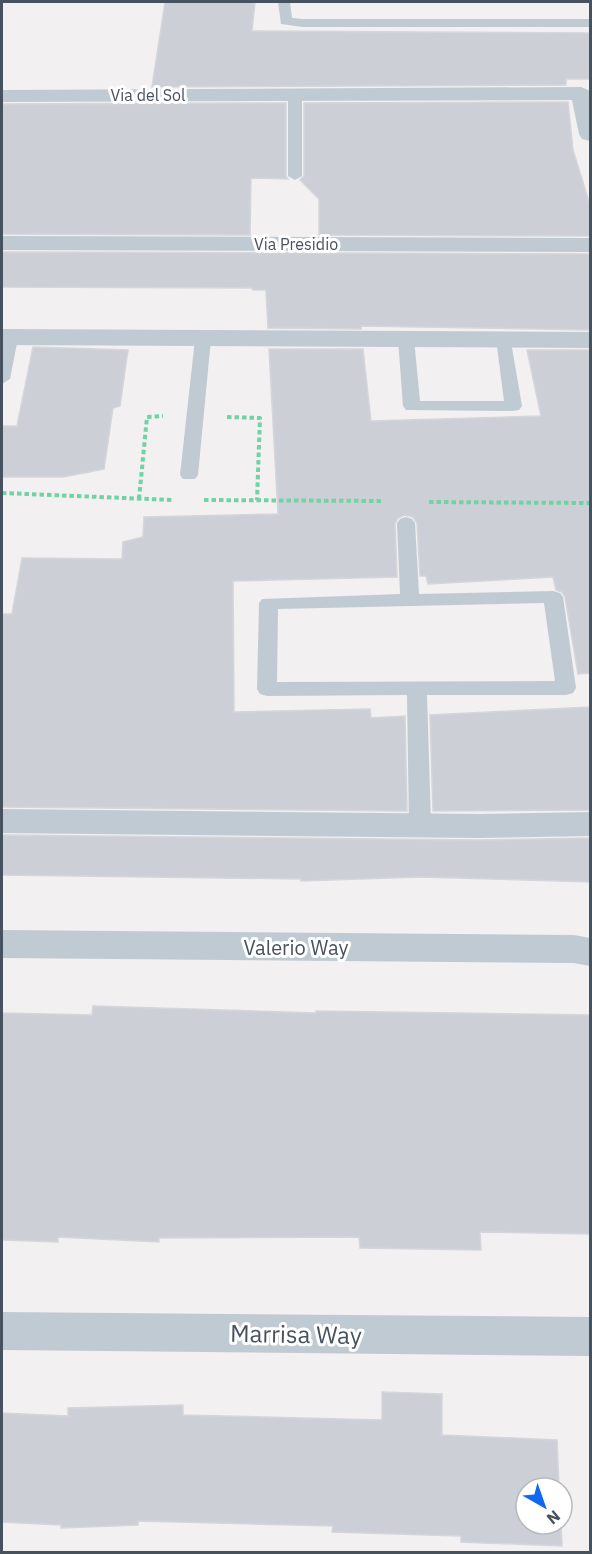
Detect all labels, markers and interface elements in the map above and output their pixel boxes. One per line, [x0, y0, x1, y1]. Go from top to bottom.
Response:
street label: Via del Sol [111, 85, 185, 105]
street label: Via Presidio [254, 234, 338, 254]
street label: Valerio Way [243, 934, 349, 961]
street label: Marrisa Way [230, 1317, 362, 1351]
north arrow [514, 1476, 574, 1536]
text: N [543, 1506, 565, 1529]

